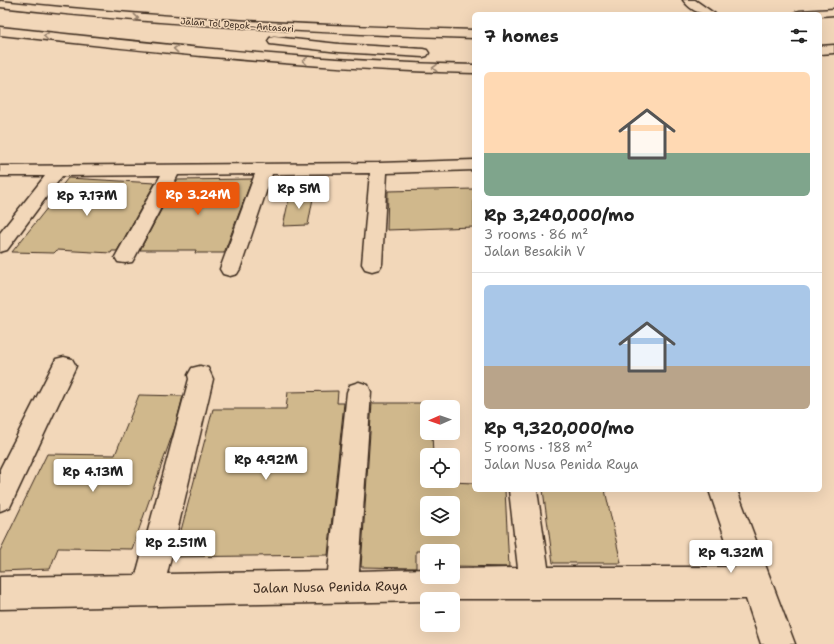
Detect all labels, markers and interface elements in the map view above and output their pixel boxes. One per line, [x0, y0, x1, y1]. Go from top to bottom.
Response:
one-way arrow [133, 14, 139, 23]
street label: Jalan Tol Depok–Antasari [180, 15, 294, 35]
text: 7 homes [484, 25, 559, 47]
icon: filters [788, 25, 810, 47]
one-way arrow [43, 32, 49, 41]
one-way arrow [173, 45, 179, 54]
one-way arrow [302, 57, 308, 66]
one-way arrow [432, 64, 438, 72]
icon: home [611, 98, 683, 170]
pin: Rp 5M [271, 176, 327, 210]
text: Rp 5M [277, 180, 321, 197]
pin: Rp 3.24M [157, 182, 239, 216]
pin: Rp 7.17M [46, 183, 128, 217]
text: Rp 3.24M [165, 186, 231, 203]
text: Rp 7.17M [57, 187, 117, 204]
text: Rp 3,240,000/mo [484, 204, 634, 226]
text: 3 rooms · 86 m² [484, 226, 588, 243]
text: Jalan Besakih V [484, 243, 585, 260]
icon: home [611, 311, 683, 383]
north arrow [420, 400, 460, 440]
map controls [420, 400, 460, 632]
text: Rp 9,320,000/mo [484, 417, 634, 439]
text: 5 rooms · 188 m² [484, 439, 592, 456]
pin: Rp 4.92M [225, 447, 307, 481]
button: locate [420, 448, 460, 488]
text: Rp 4.92M [234, 451, 298, 468]
text: Jalan Nusa Penida Raya [484, 456, 638, 473]
pin: Rp 4.13M [52, 459, 134, 493]
text: Rp 4.13M [63, 463, 123, 480]
button: layers [420, 496, 460, 536]
pin: Rp 2.51M [135, 530, 217, 564]
text: Rp 2.51M [145, 534, 207, 551]
pin: Rp 9.32M [690, 540, 772, 574]
button: + [420, 544, 460, 584]
text: Rp 9.32M [698, 544, 764, 561]
street label: Jalan Nusa Penida Raya [253, 577, 407, 597]
button: − [420, 592, 460, 632]

